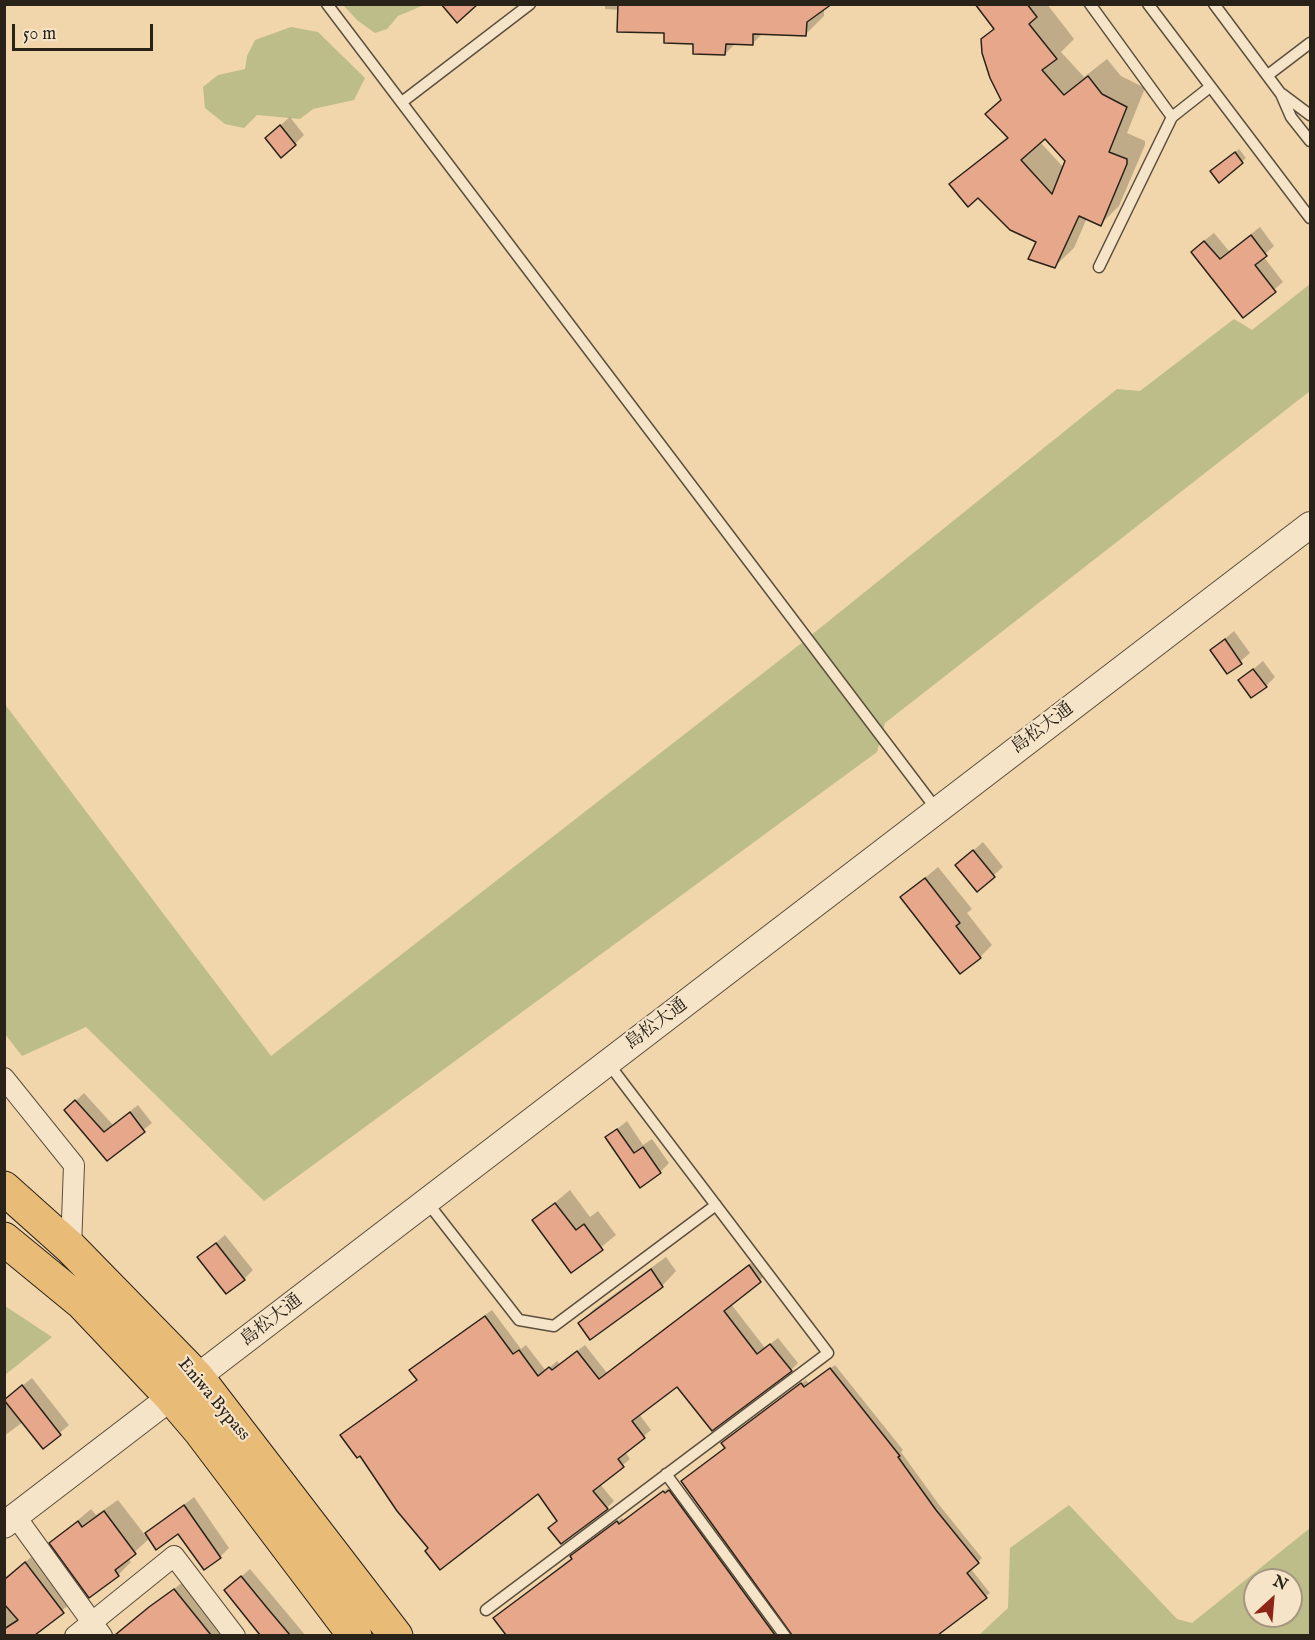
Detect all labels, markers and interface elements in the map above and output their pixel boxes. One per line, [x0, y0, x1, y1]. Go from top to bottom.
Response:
scale bar [15, 12, 156, 50]
text: 50 m [23, 23, 56, 46]
street label: 島松大通 [1008, 699, 1078, 759]
street label: 島松大通 [622, 995, 692, 1055]
street label: 島松大通 [237, 1290, 307, 1352]
street label: Eniwa Bypass [172, 1354, 254, 1446]
north arrow [1243, 1568, 1303, 1628]
text: N [1269, 1572, 1291, 1596]

